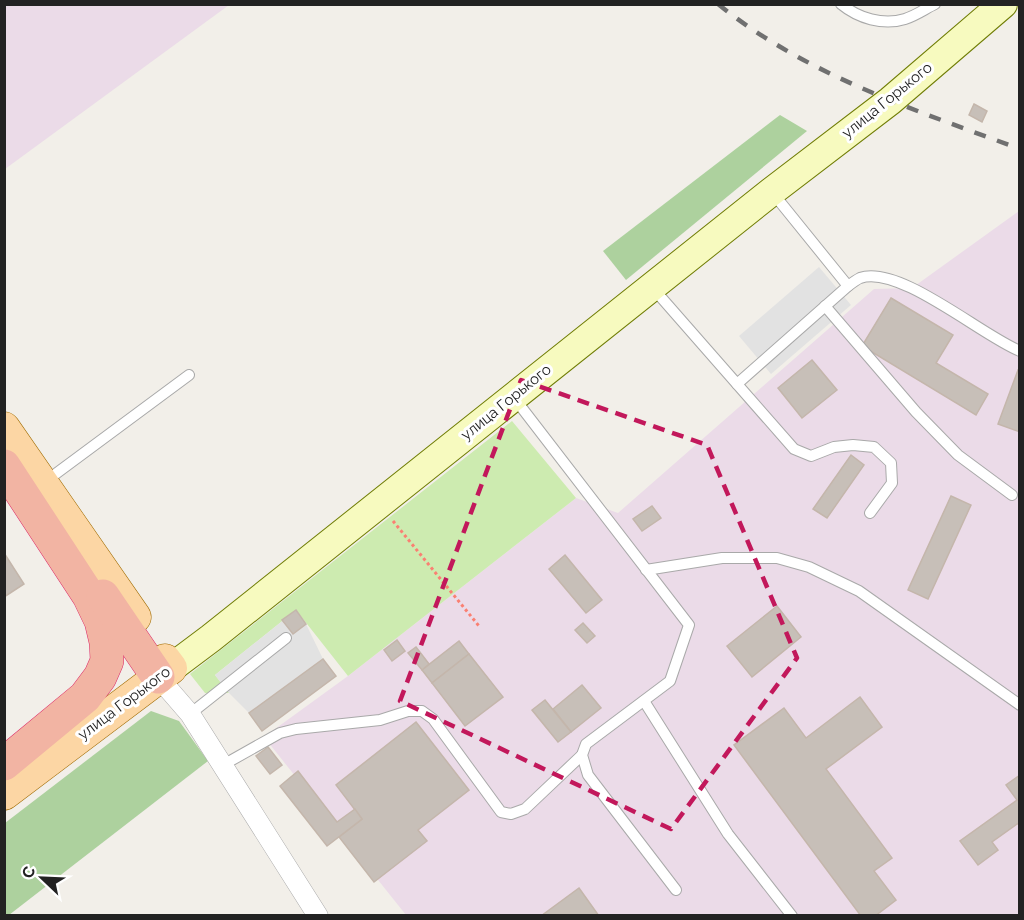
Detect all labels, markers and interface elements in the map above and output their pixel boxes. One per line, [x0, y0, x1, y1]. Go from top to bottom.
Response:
street label: улица Горького [838, 58, 936, 142]
street label: улица Горького [457, 360, 555, 444]
street label: улица Горького [74, 662, 174, 744]
north arrow [12, 848, 72, 908]
text: С [18, 864, 40, 881]

